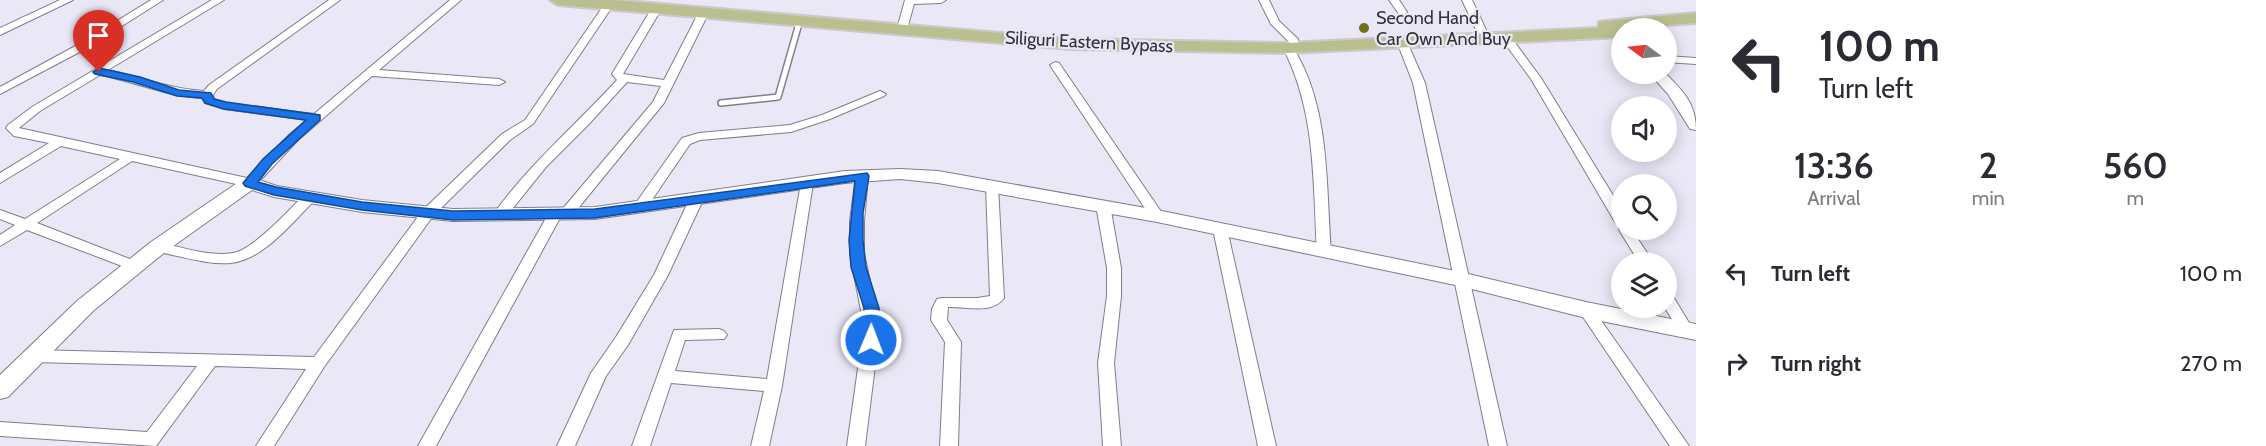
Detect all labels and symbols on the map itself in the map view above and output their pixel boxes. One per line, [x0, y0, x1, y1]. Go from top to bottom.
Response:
place label: Second Hand Car Own And Buy [1376, 7, 1511, 50]
pin [73, 10, 124, 72]
north arrow [1611, 18, 1677, 84]
marker: Second Hand Car Own And Buy [1357, 21, 1371, 35]
street label: Siliguri Eastern Bypass [1004, 27, 1174, 57]
position arrow [839, 308, 903, 372]

